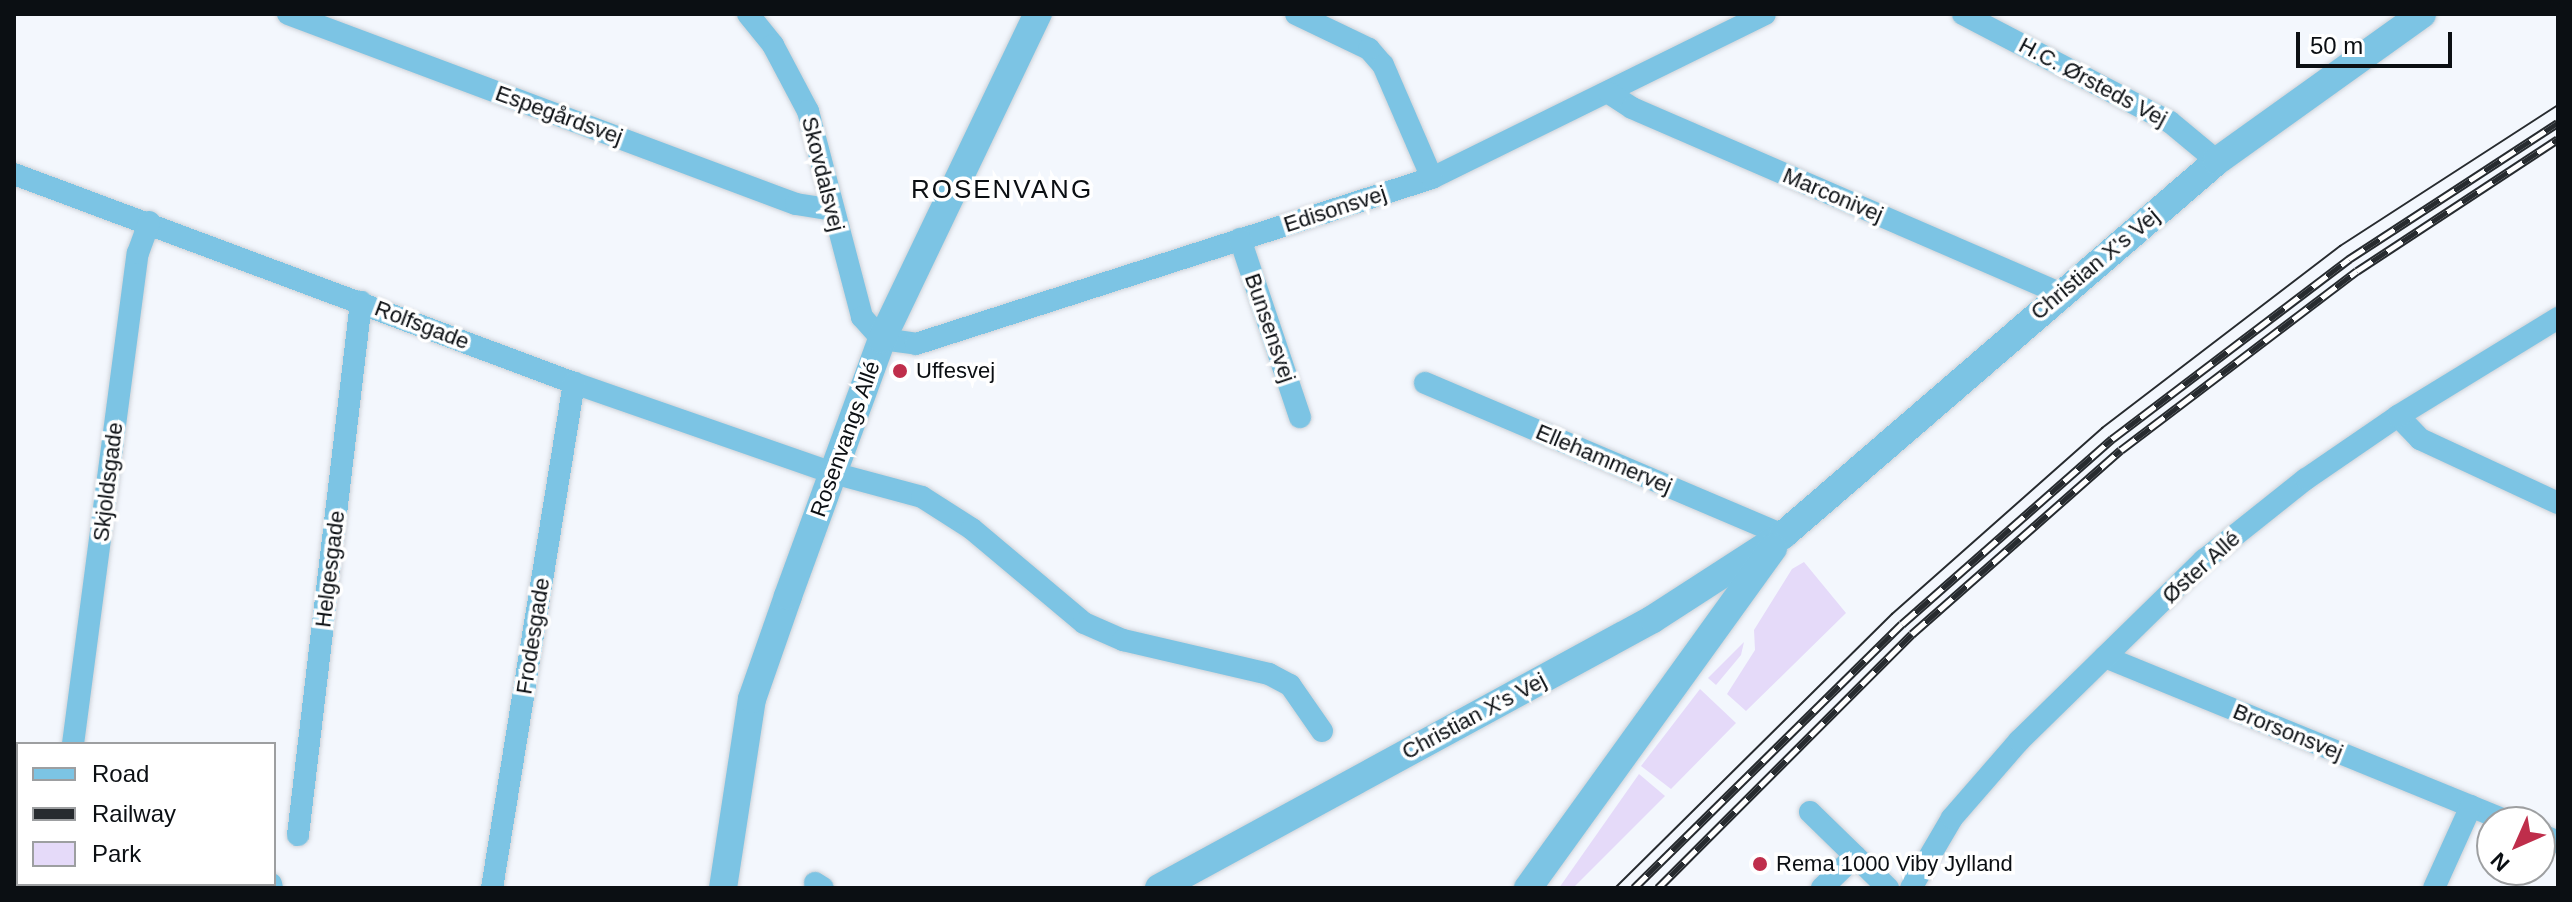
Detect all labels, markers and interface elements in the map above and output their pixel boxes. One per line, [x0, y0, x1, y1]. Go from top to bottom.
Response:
scale bar [2300, 16, 2456, 66]
street label: H.C. Ørsteds Vej [2014, 32, 2172, 132]
text: 50 m [2310, 32, 2363, 59]
street label: Espegårdsvej [492, 80, 626, 150]
street label: Skovdalsvej [796, 114, 850, 234]
street label: Marconivej [1779, 162, 1887, 228]
district label: ROSENVANG [911, 174, 1093, 206]
street label: Edisonsvej [1280, 180, 1390, 238]
street label: Christian X's Vej [2025, 203, 2165, 325]
street label: Bunsensvej [1239, 270, 1301, 386]
street label: Rolfsgade [371, 295, 473, 355]
street label: Rosenvangs Allé [804, 357, 886, 521]
place label: Uffesvej [916, 358, 995, 384]
marker: Uffesvej [891, 362, 909, 380]
street label: Ellehammervej [1532, 418, 1676, 500]
street label: Skjoldsgade [88, 421, 128, 543]
street label: Helgesgade [310, 509, 350, 629]
street label: Øster Allé [2156, 525, 2246, 609]
street label: Frodesgade [511, 576, 555, 696]
street label: Christian X's Vej [1397, 667, 1551, 765]
street label: Brorsonsvej [2229, 698, 2347, 766]
legend [16, 742, 276, 886]
text: Road [92, 760, 149, 787]
text: Railway [92, 800, 176, 827]
north arrow [2476, 806, 2556, 886]
text: Park [92, 840, 141, 867]
text: N [2486, 847, 2515, 876]
place label: Rema 1000 Viby Jylland [1776, 851, 2013, 877]
marker: Rema 1000 Viby Jylland [1751, 855, 1769, 873]

